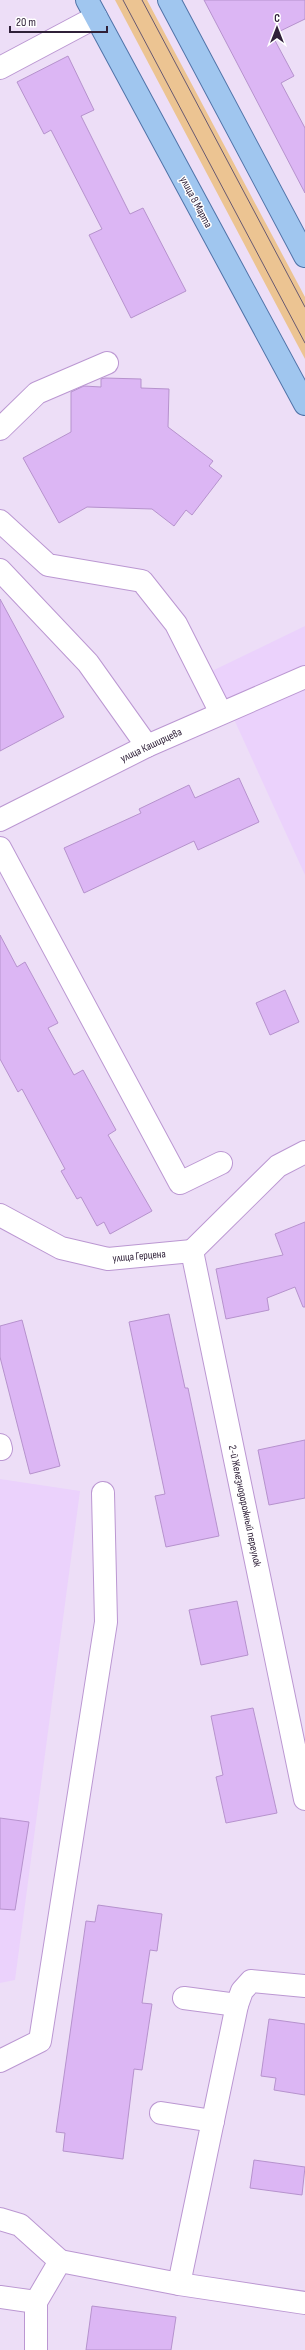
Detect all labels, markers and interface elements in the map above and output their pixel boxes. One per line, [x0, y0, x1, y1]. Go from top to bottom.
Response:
scale bar [10, 8, 107, 34]
north arrow [257, 8, 297, 48]
text: С [274, 12, 280, 25]
text: 20 m [16, 15, 36, 30]
street label: улица 8 Марта [177, 174, 215, 230]
street label: улица Каширцева [118, 725, 184, 765]
street label: улица Герцена [112, 1247, 166, 1265]
street label: 2-й Железнодорожный переулок [226, 1444, 264, 1569]

